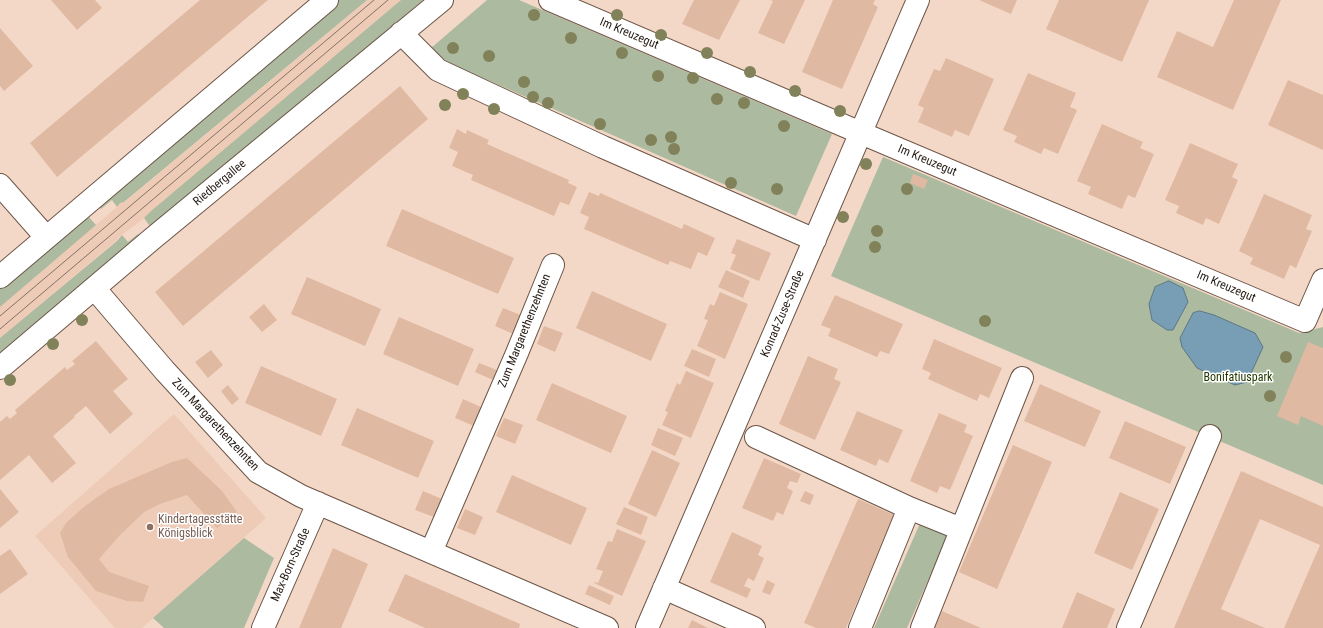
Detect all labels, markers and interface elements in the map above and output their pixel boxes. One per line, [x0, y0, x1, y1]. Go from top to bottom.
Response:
street label: Im Kreuzegut [597, 15, 661, 53]
street label: Im Kreuzegut [895, 142, 959, 180]
street label: Riedbergallee [191, 157, 249, 209]
street label: Konrad-Zuse-Straße [758, 268, 808, 360]
street label: Im Kreuzegut [1194, 268, 1258, 306]
street label: Zum Margarethenzehnten [496, 272, 554, 390]
park label: Bonifatiuspark [1204, 371, 1272, 385]
street label: Zum Margarethenzehnten [168, 376, 262, 474]
place label: Kindertagesstätte Königsblick [158, 513, 242, 541]
marker: Kindertagesstätte Königsblick [145, 522, 155, 532]
street label: Max-Born-Straße [268, 526, 314, 604]

